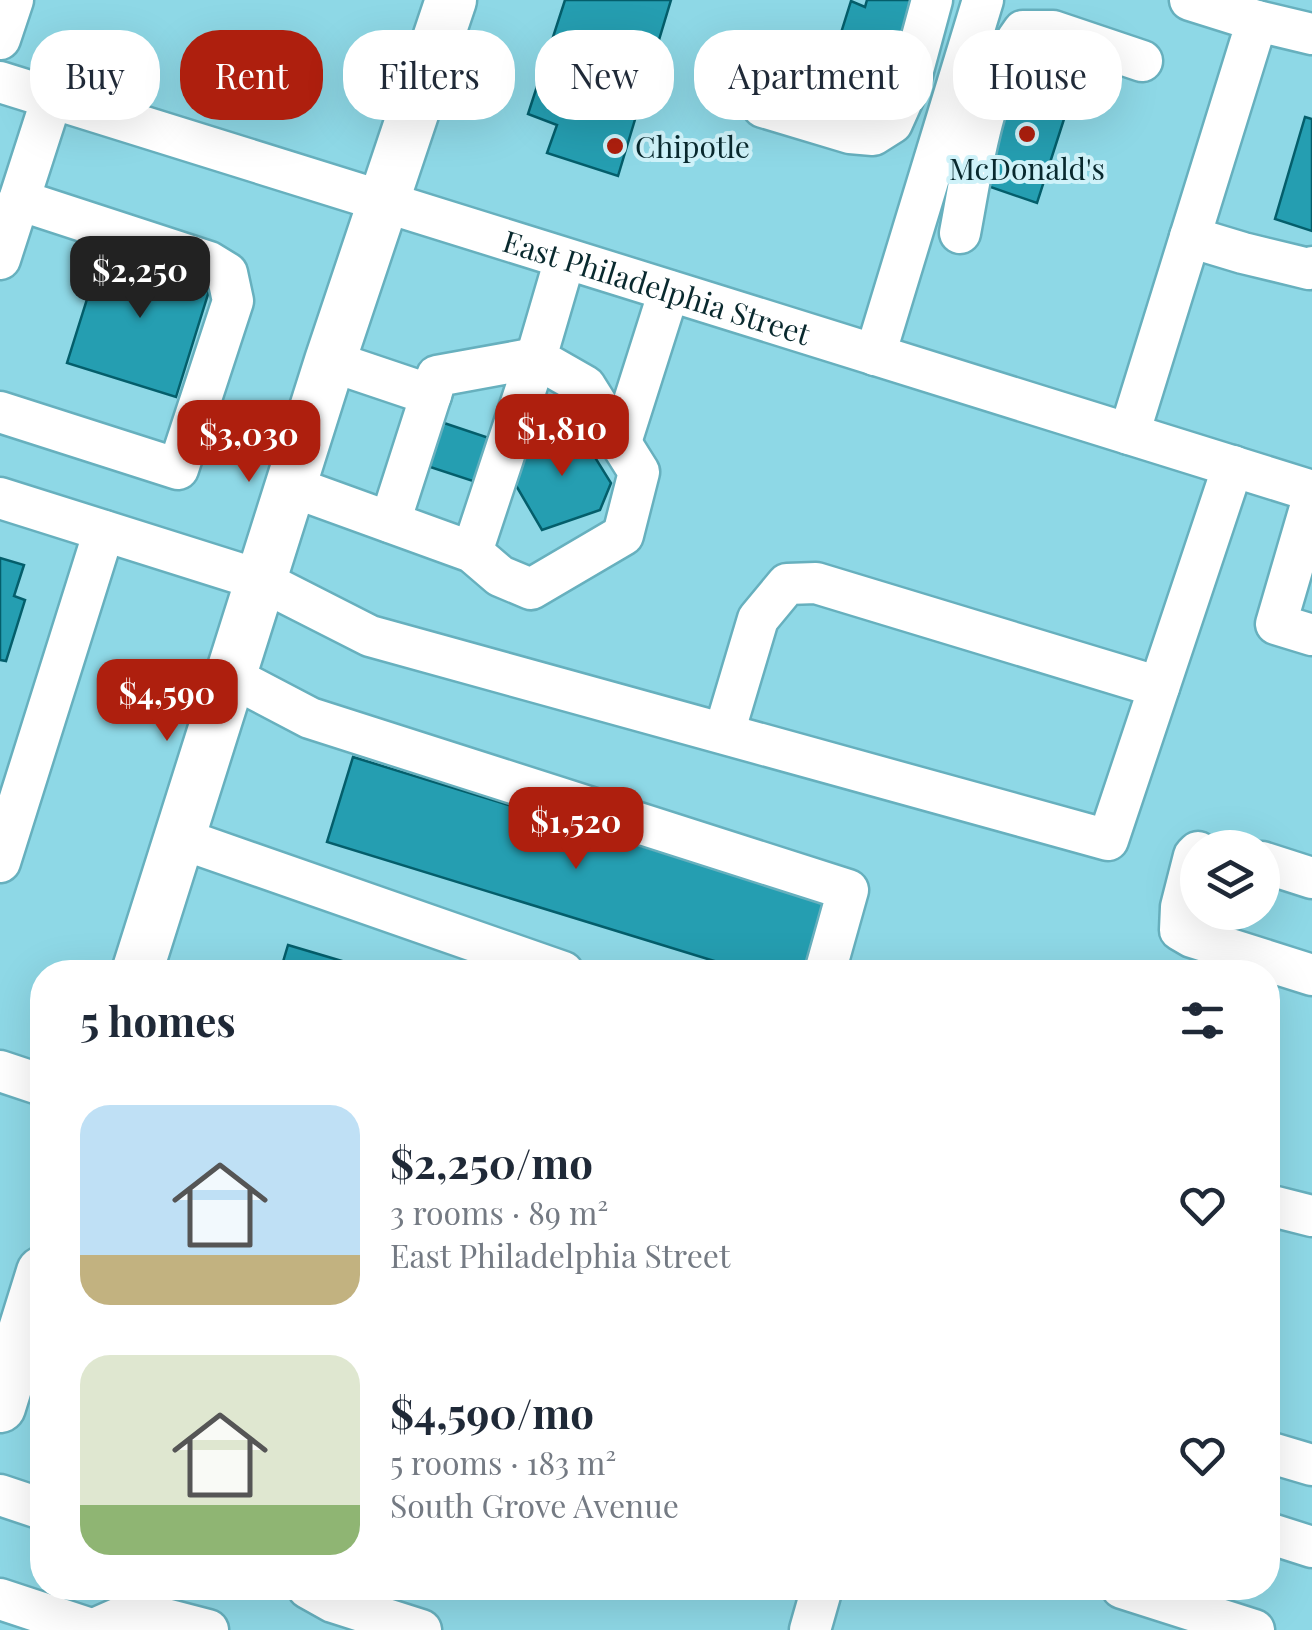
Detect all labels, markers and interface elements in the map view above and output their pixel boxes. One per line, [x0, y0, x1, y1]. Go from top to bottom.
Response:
chip: Buy [30, 30, 160, 120]
chip: Rent [180, 30, 323, 120]
chip: Filters [343, 30, 515, 120]
chip: New [535, 30, 674, 120]
chip: Apartment [694, 30, 933, 120]
chip: House [953, 30, 1122, 120]
marker: McDonald's [1016, 123, 1038, 145]
place label: Chipotle [635, 126, 750, 166]
marker: Chipotle [604, 135, 626, 157]
place label: McDonald's [949, 148, 1105, 188]
street label: East Philadelphia Street [498, 220, 816, 353]
pin: $2,250 [59, 236, 221, 321]
text: $2,250 [92, 247, 188, 290]
pin: $1,810 [481, 394, 643, 479]
pin: $3,030 [168, 400, 330, 485]
text: $1,810 [517, 405, 607, 448]
text: $3,030 [199, 411, 299, 454]
pin: $4,590 [86, 659, 248, 744]
text: $4,590 [119, 670, 215, 713]
pin: $1,520 [495, 787, 657, 872]
text: $1,520 [531, 798, 621, 841]
map controls [1180, 830, 1280, 930]
button: layers [1180, 830, 1280, 930]
text: 5 homes [80, 992, 236, 1048]
icon: filters [1175, 993, 1230, 1048]
text: $2,250/mo [390, 1134, 593, 1190]
icon: home [160, 1145, 280, 1265]
icon: heart [1175, 1178, 1230, 1233]
text: 3 rooms · 89 m² [390, 1190, 608, 1233]
text: East Philadelphia Street [390, 1233, 730, 1276]
text: $4,590/mo [390, 1384, 594, 1440]
icon: home [160, 1395, 280, 1515]
icon: heart [1175, 1428, 1230, 1483]
text: 5 rooms · 183 m² [390, 1440, 616, 1483]
text: South Grove Avenue [390, 1483, 679, 1526]

